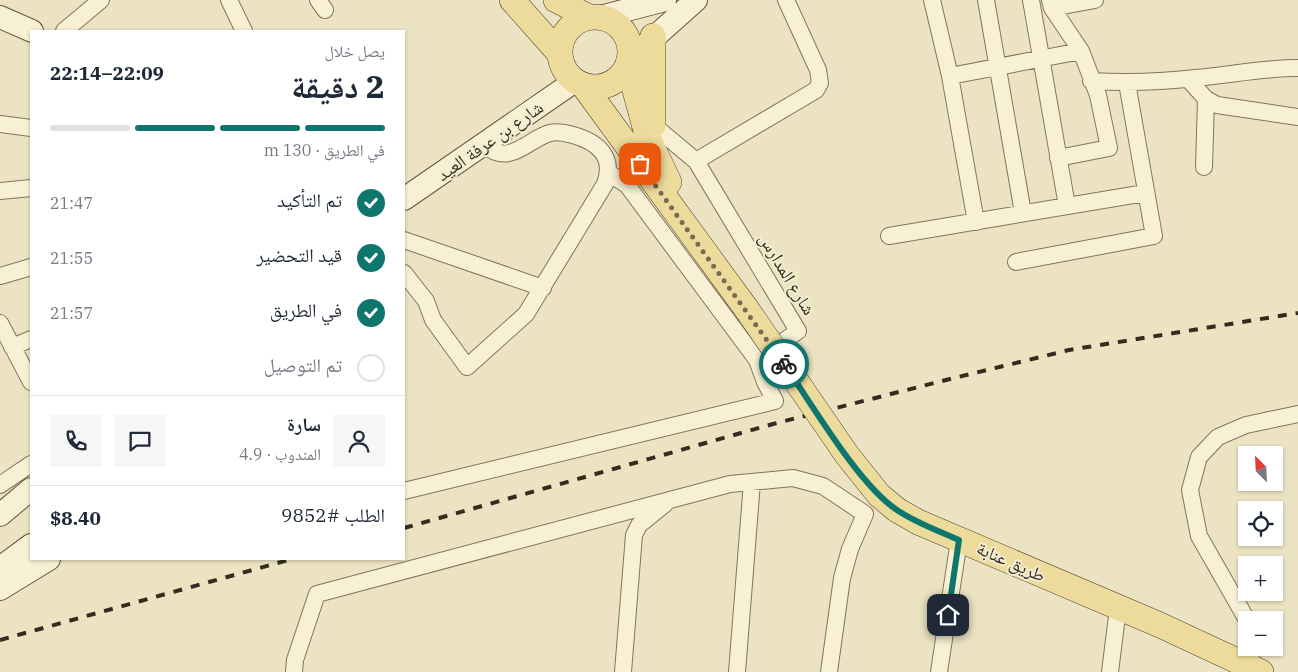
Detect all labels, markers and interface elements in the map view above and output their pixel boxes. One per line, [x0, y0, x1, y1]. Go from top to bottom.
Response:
text: يصل خلال [324, 41, 385, 61]
text: 22:09–22:14 [50, 61, 164, 85]
text: 2 دقيقة [291, 65, 385, 107]
street label: شارع بن عرفة العيد [432, 95, 547, 186]
text: في الطريق · 130 m [264, 140, 385, 160]
pin [619, 143, 661, 185]
icon: bag [626, 150, 654, 178]
text: تم التأكيد [277, 188, 342, 212]
icon: check [357, 189, 385, 217]
text: 21:47 [50, 193, 93, 213]
street label: شارع المدارس [754, 228, 821, 319]
text: قيد التحضير [256, 243, 342, 267]
icon: check [357, 244, 385, 272]
text: 21:55 [50, 248, 93, 268]
text: في الطريق [270, 298, 342, 322]
icon: check [357, 299, 385, 327]
text: 21:57 [50, 303, 93, 323]
courier [759, 339, 809, 389]
icon: bike [770, 350, 798, 378]
text: تم التوصيل [264, 353, 342, 377]
text: سارة [287, 412, 321, 436]
button: phone [50, 415, 102, 467]
button: chat [114, 415, 166, 467]
button: person [333, 415, 385, 467]
text: المندوب · 4.9 [239, 444, 321, 464]
north arrow [1238, 446, 1282, 491]
map controls [1238, 446, 1283, 656]
button: locate [1238, 501, 1283, 546]
text: الطلب #9852 [281, 503, 385, 527]
text: $8.40 [50, 506, 101, 530]
street label: طريق عنابة [973, 536, 1049, 587]
button: + [1238, 556, 1283, 601]
pin [927, 594, 969, 636]
icon: home [934, 601, 962, 629]
button: − [1238, 611, 1283, 656]

